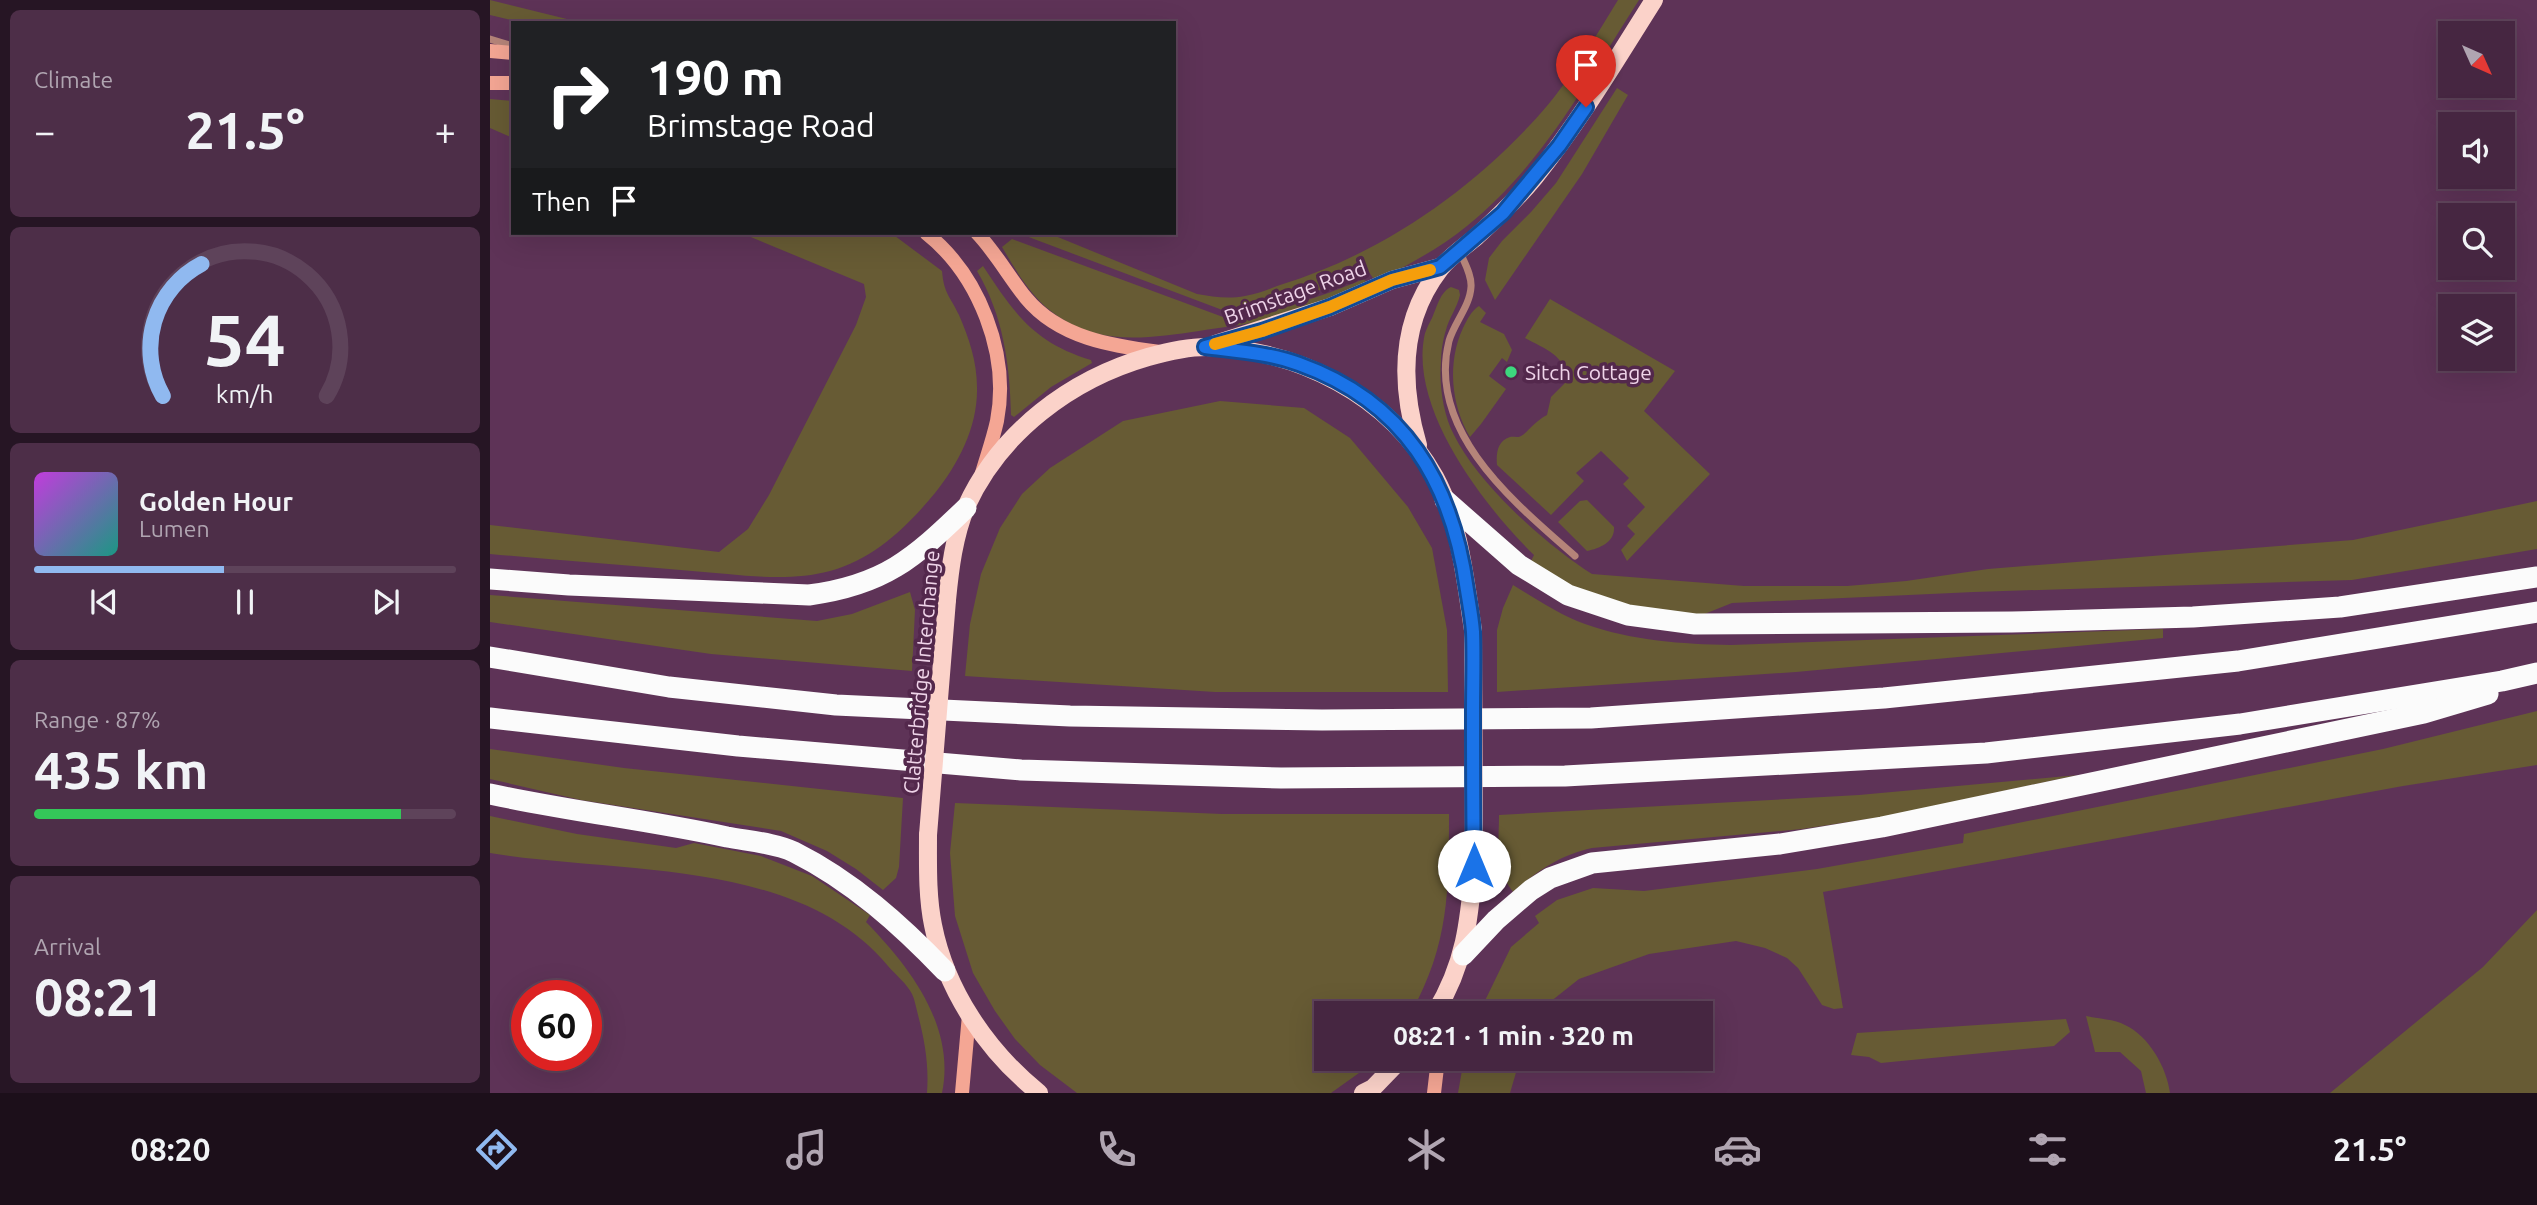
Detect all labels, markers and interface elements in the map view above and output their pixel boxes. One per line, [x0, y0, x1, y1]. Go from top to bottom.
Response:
north arrow [2438, 21, 2515, 98]
map controls [2438, 21, 2515, 371]
pin [1556, 35, 1616, 107]
icon: arrive [1567, 46, 1605, 84]
icon: right [532, 49, 623, 140]
text: 190 m [647, 49, 784, 104]
text: Climate [34, 67, 113, 92]
text: 21.5° [185, 101, 305, 159]
text: Brimstage Road [647, 107, 875, 143]
text: − [34, 110, 55, 152]
text: + [435, 110, 456, 152]
button: sound [2438, 112, 2515, 189]
icon: arrive [605, 182, 643, 220]
text: Then [532, 187, 591, 216]
button: search [2438, 203, 2515, 280]
street label: Brimstage Road [1221, 255, 1369, 329]
button: layers [2438, 294, 2515, 371]
text: 54 [204, 298, 286, 380]
place label: Sitch Cottage [1525, 360, 1652, 384]
marker: Sitch Cottage [1503, 364, 1519, 380]
text: km/h [216, 380, 274, 408]
text: Golden Hour [139, 487, 293, 516]
text: Lumen [139, 516, 210, 541]
street label: Clatterbridge Interchange [898, 549, 944, 795]
icon: previous [85, 583, 123, 621]
icon: pause [226, 583, 264, 621]
icon: next [367, 583, 405, 621]
text: Range · 87% [34, 707, 161, 732]
text: 435 km [34, 741, 208, 799]
position arrow [1437, 829, 1511, 903]
text: Arrival [34, 934, 101, 959]
text: 08:21 [34, 968, 164, 1026]
speed limit sign: 60 [511, 980, 602, 1071]
text: 08:21 · 1 min · 320 m [1393, 1021, 1634, 1050]
icon: directions [472, 1125, 521, 1174]
icon: music [782, 1125, 831, 1174]
icon: phone [1092, 1125, 1141, 1174]
icon: climate [1402, 1125, 1451, 1174]
icon: car [1713, 1125, 1762, 1174]
icon: filters [2023, 1125, 2072, 1174]
text: 08:20 [131, 1131, 211, 1167]
text: 21.5° [2333, 1131, 2406, 1167]

